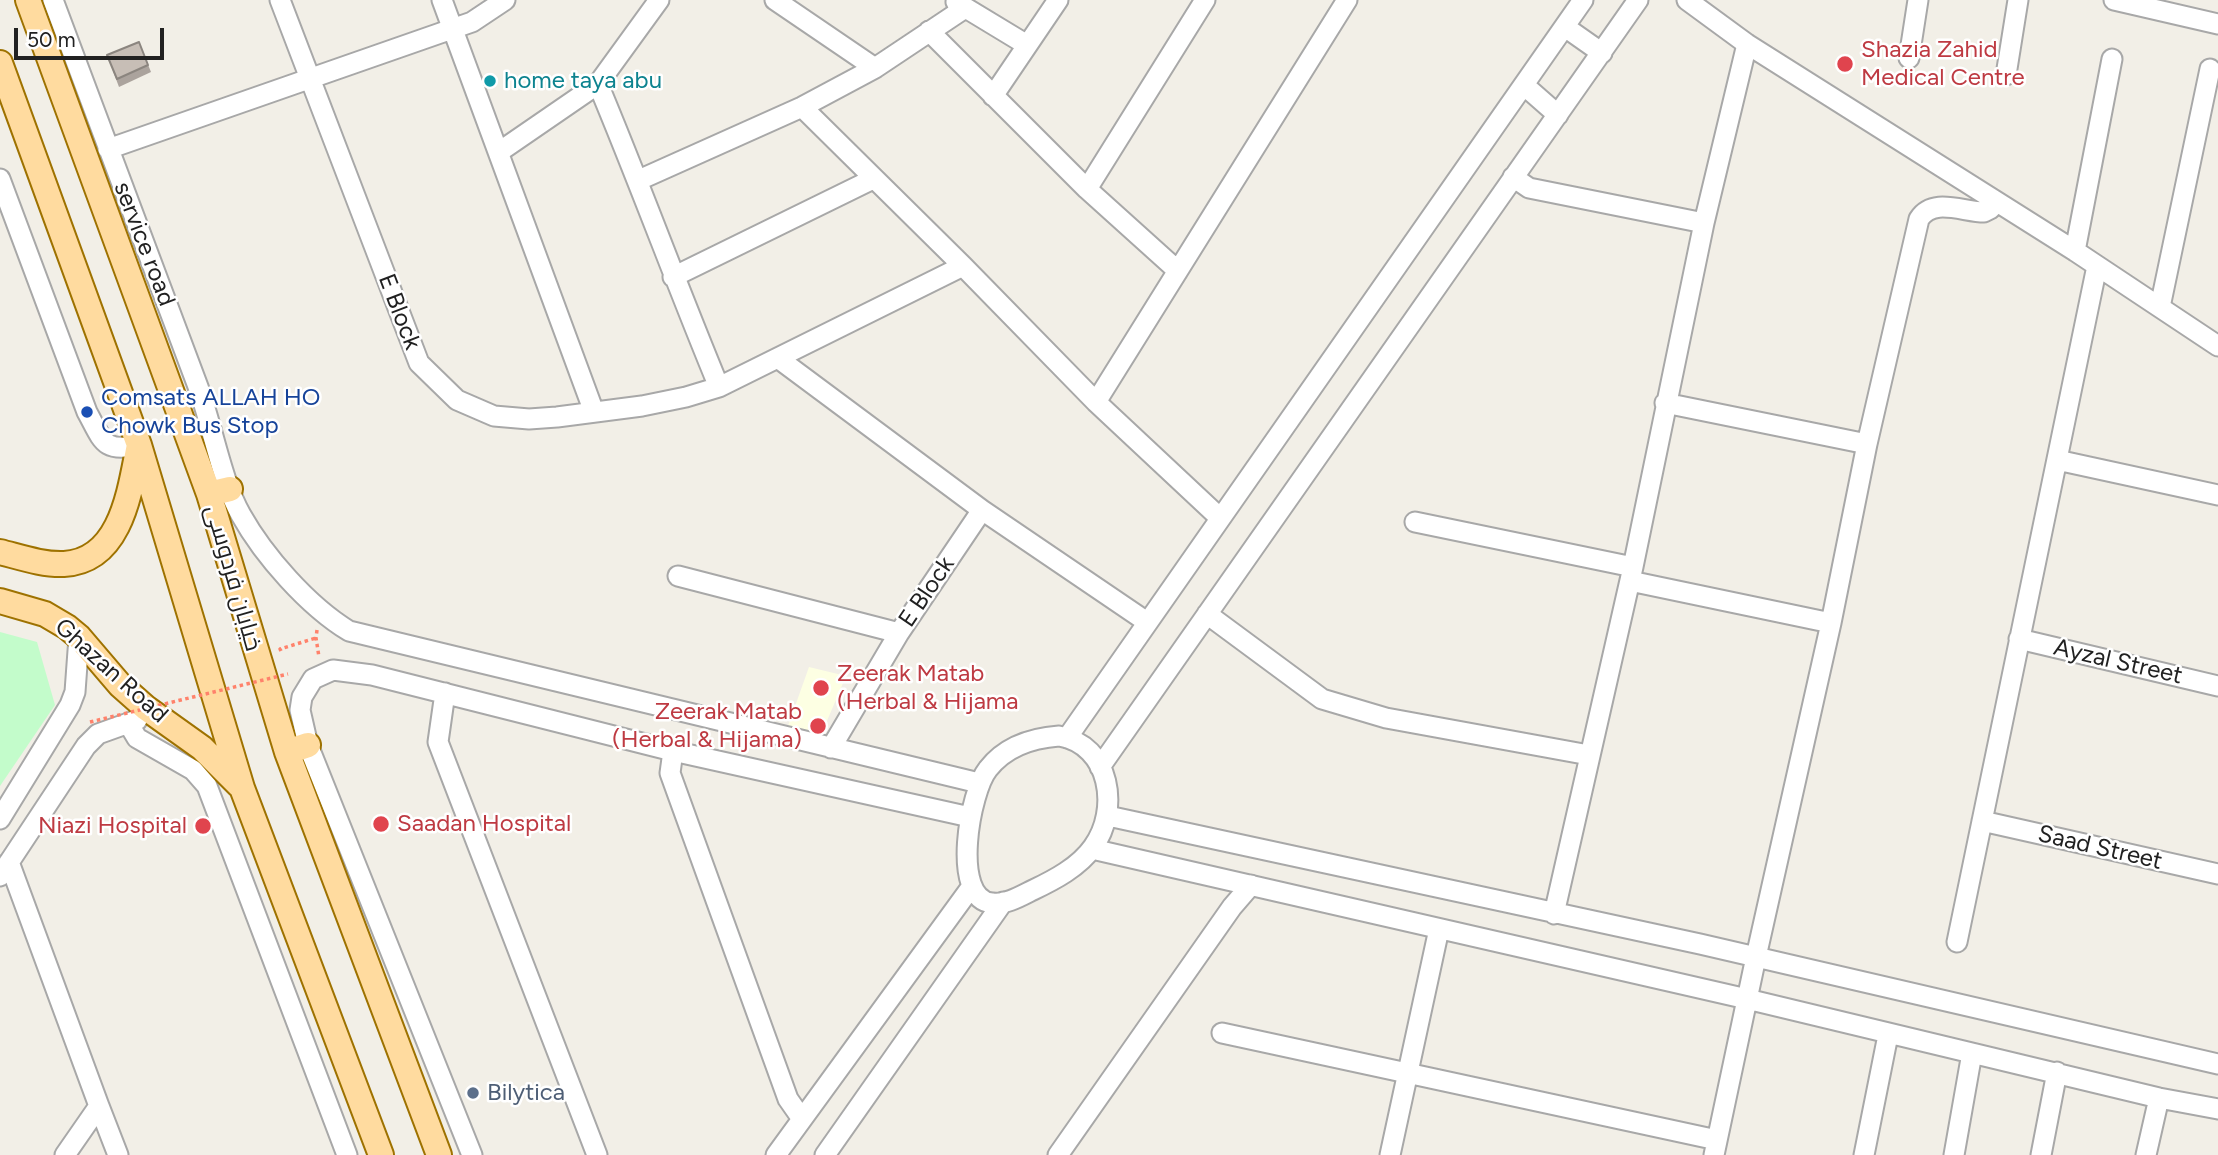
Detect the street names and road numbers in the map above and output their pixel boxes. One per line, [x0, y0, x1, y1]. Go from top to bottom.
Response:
street label: service road [107, 178, 181, 310]
street label: E Block [371, 270, 427, 354]
street label: خیابان فردوسی [198, 502, 268, 654]
street label: E Block [893, 551, 961, 633]
street label: Ghazan Road [48, 613, 174, 729]
street label: Ayzal Street [2051, 633, 2185, 691]
street label: Saad Street [2035, 820, 2165, 876]

